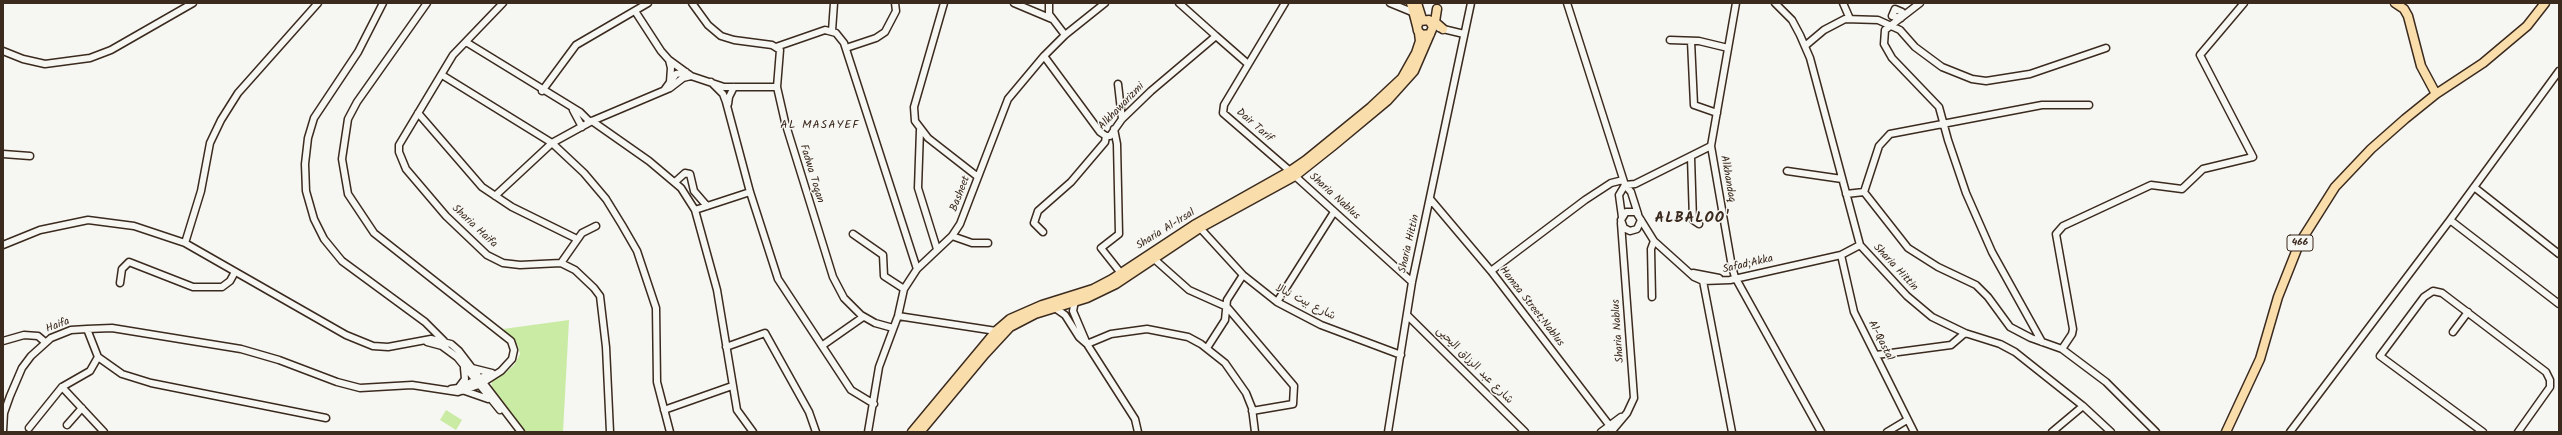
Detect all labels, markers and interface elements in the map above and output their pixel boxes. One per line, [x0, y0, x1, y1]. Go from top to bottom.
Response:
street label: Alkhawarizmi [1096, 81, 1148, 133]
street label: Dair Tarif [1233, 106, 1275, 146]
district label: AL MASAYEF [780, 119, 860, 133]
street label: Fadwa Toqan [796, 143, 826, 205]
street label: Alkhandaq [1716, 155, 1738, 203]
street label: Sharia Nablus [1306, 171, 1362, 223]
street label: Basheet [948, 174, 974, 214]
street label: Sharia Haifa [449, 203, 499, 251]
street label: Sharia Al-Irsal [1134, 207, 1198, 253]
district label: ALBALOO' [1655, 210, 1729, 228]
street label: Sharia Hittin [1397, 213, 1423, 275]
road number: 466 [2287, 235, 2313, 251]
street label: Sharia Hittin [1870, 242, 1920, 294]
street label: Safad;Akka [1722, 253, 1774, 277]
street label: Hamza Street;Nablus [1496, 264, 1566, 350]
street label: شارع بيت نبالا [1273, 282, 1337, 324]
street label: Sharia Nablus [1610, 299, 1628, 363]
street label: Haifa [44, 315, 72, 337]
street label: Al-Qastal [1864, 319, 1896, 363]
street label: شارع عبد الرزاق اليحيى [1433, 325, 1515, 407]

